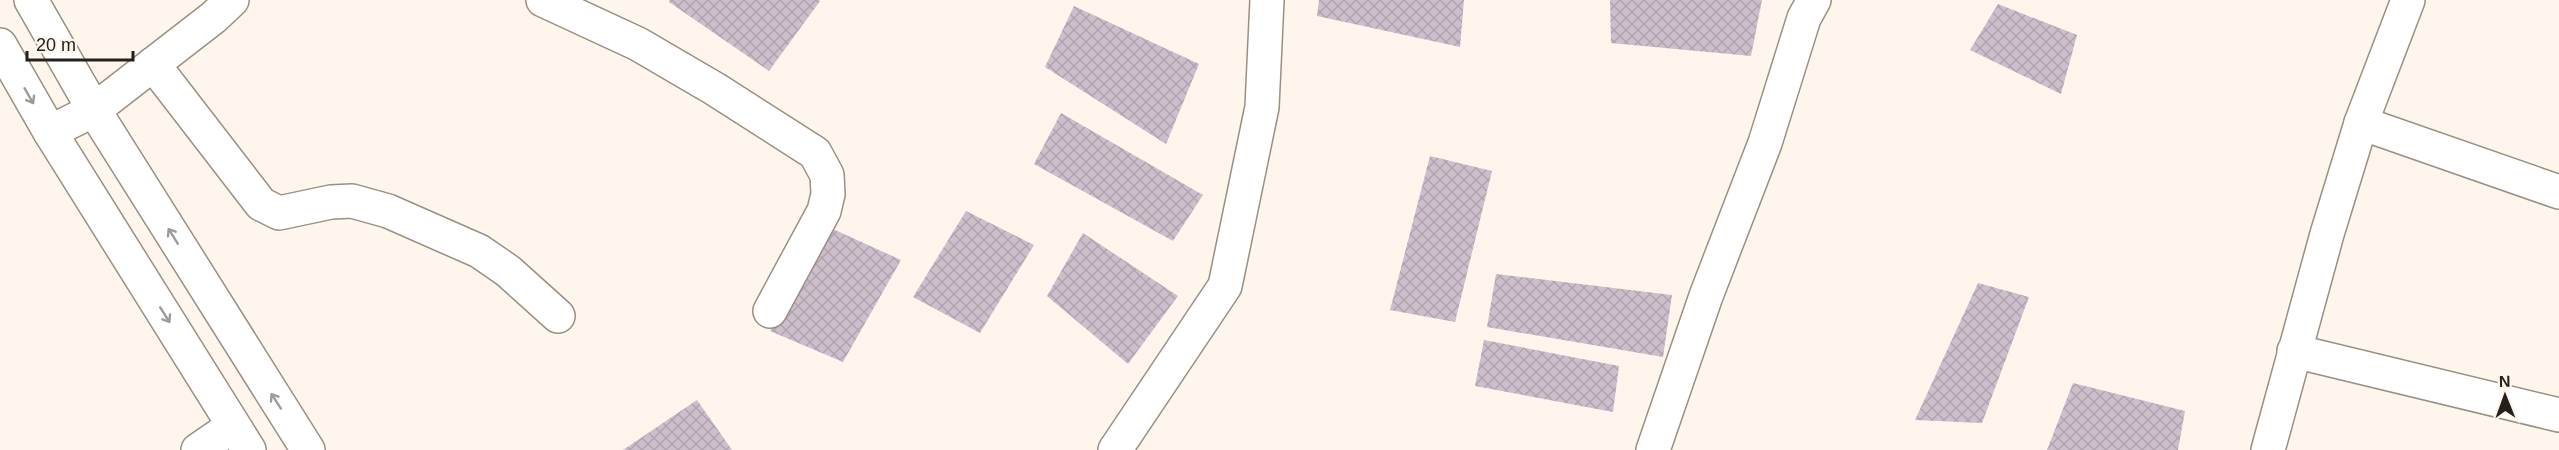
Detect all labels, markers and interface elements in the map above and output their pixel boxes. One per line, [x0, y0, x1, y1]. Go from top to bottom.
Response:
scale bar [27, 24, 134, 62]
text: 20 m [36, 35, 76, 55]
one-way arrow [24, 87, 36, 104]
one-way arrow [166, 228, 178, 245]
one-way arrow [158, 307, 171, 324]
north arrow [2475, 366, 2535, 426]
text: N [2499, 373, 2511, 390]
one-way arrow [270, 393, 282, 410]

